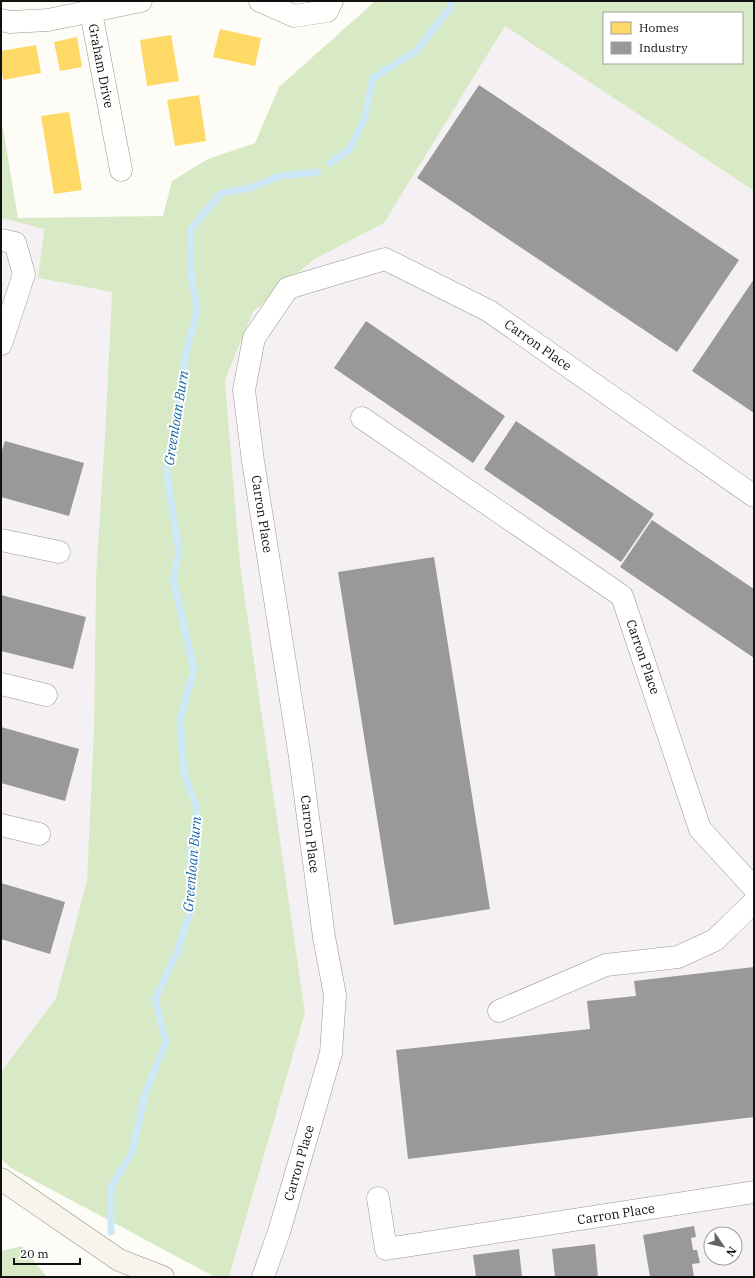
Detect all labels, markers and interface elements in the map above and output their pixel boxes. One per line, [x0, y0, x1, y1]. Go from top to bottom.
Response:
legend [603, 12, 743, 64]
text: Homes [639, 20, 679, 35]
street label: Graham Drive [84, 22, 118, 110]
text: Industry [639, 40, 688, 55]
street label: Carron Place [501, 316, 575, 374]
water label: Greenloan Burn [160, 369, 192, 467]
street label: Carron Place [247, 474, 277, 554]
street label: Carron Place [622, 617, 664, 697]
street label: Carron Place [297, 794, 323, 874]
water label: Greenloan Burn [179, 815, 205, 913]
street label: Carron Place [280, 1123, 318, 1203]
street label: Carron Place [576, 1199, 656, 1229]
north arrow [703, 1226, 743, 1266]
scale bar [14, 1240, 80, 1266]
text: N [723, 1244, 740, 1259]
text: 20 m [20, 1246, 49, 1261]

